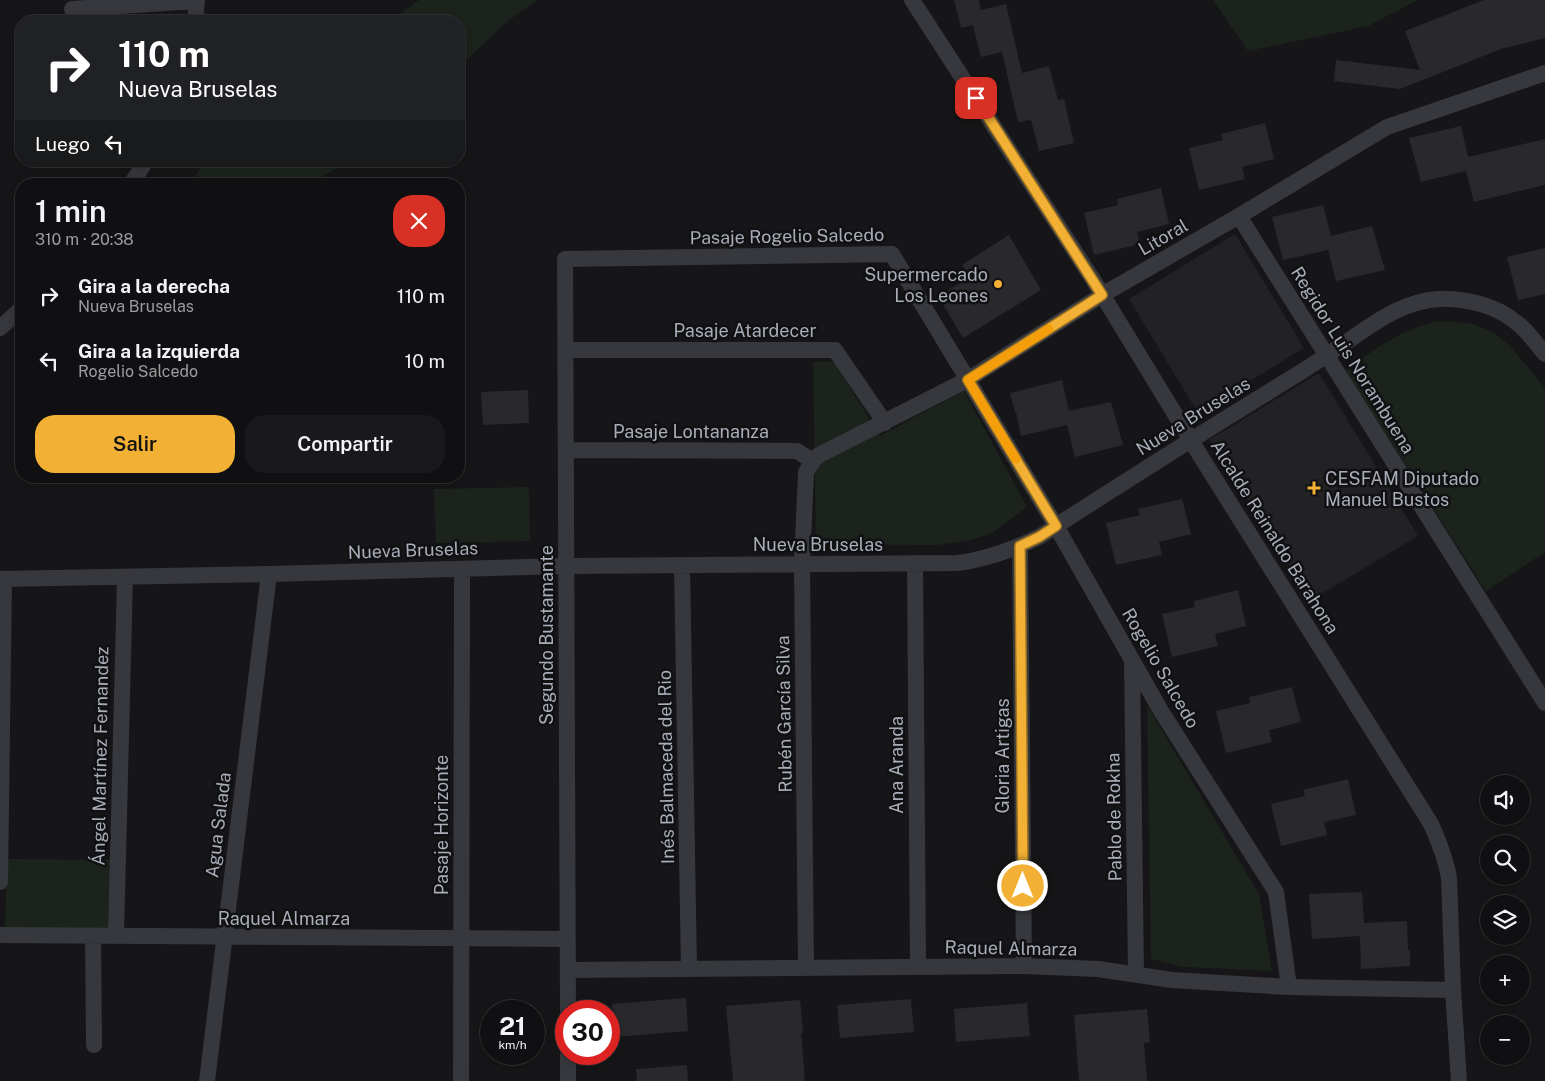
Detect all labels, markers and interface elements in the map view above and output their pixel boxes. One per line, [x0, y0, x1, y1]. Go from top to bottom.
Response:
text: 110 m [118, 34, 210, 75]
icon: right [35, 35, 100, 100]
text: Nueva Bruselas [118, 76, 277, 102]
pin [955, 77, 997, 119]
icon: arrive [962, 84, 990, 112]
icon: left [100, 130, 128, 158]
text: Luego [35, 133, 90, 155]
text: 1 min [35, 193, 106, 229]
button: close [393, 195, 445, 247]
street label: Litoral [1134, 214, 1192, 260]
street label: Pasaje Rogelio Salcedo [690, 224, 884, 248]
text: 310 m · 20:38 [35, 230, 134, 249]
street label: Regidor Luis Norambuena [1287, 263, 1419, 457]
place label: Supermercado Los Leones [864, 264, 988, 306]
text: Gira a la derecha [78, 275, 230, 297]
marker: Supermercado Los Leones [992, 278, 1004, 290]
icon: right [35, 282, 63, 310]
text: 110 m [397, 285, 445, 307]
text: Nueva Bruselas [78, 297, 194, 316]
street label: Pasaje Atardecer [674, 320, 816, 341]
text: Gira a la izquierda [78, 340, 240, 362]
icon: left [35, 347, 63, 375]
text: 10 m [405, 350, 445, 372]
text: Rogelio Salcedo [78, 362, 198, 381]
street label: Nueva Bruselas [1132, 373, 1254, 459]
button: Salir [35, 415, 235, 473]
button: Compartir [245, 415, 445, 473]
street label: Pasaje Lontananza [613, 421, 769, 442]
street label: Alcalde Reinaldo Barahona [1207, 436, 1343, 638]
place label: CESFAM Diputado Manuel Bustos [1325, 468, 1479, 510]
marker: CESFAM Diputado Manuel Bustos [1307, 481, 1321, 495]
street label: Nueva Bruselas [753, 534, 883, 555]
street label: Nueva Bruselas [347, 537, 479, 563]
street label: Segundo Bustamante [536, 545, 557, 725]
street label: Rogelio Salcedo [1118, 604, 1204, 732]
street label: Rubén García Silva [772, 635, 796, 793]
street label: Ángel Martínez Fernandez [87, 646, 112, 866]
street label: Inés Balmaceda del Rio [654, 670, 678, 864]
street label: Gloria Artigas [992, 698, 1013, 814]
street label: Ana Aranda [886, 716, 907, 814]
street label: Pablo de Rokha [1102, 752, 1126, 882]
street label: Pasaje Horizonte [431, 755, 452, 895]
street label: Agua Salada [201, 771, 235, 879]
map controls [1480, 775, 1530, 1065]
button: sound [1480, 775, 1530, 825]
button: search [1480, 835, 1530, 885]
position arrow [996, 859, 1048, 911]
button: layers [1480, 895, 1530, 945]
street label: Raquel Almarza [218, 908, 350, 929]
street label: Raquel Almarza [945, 936, 1077, 960]
button: + [1480, 955, 1530, 1005]
speed limit sign: 30 [555, 1000, 620, 1065]
text: 21 [499, 1011, 526, 1041]
button: − [1480, 1015, 1530, 1065]
text: km/h [498, 1038, 527, 1052]

